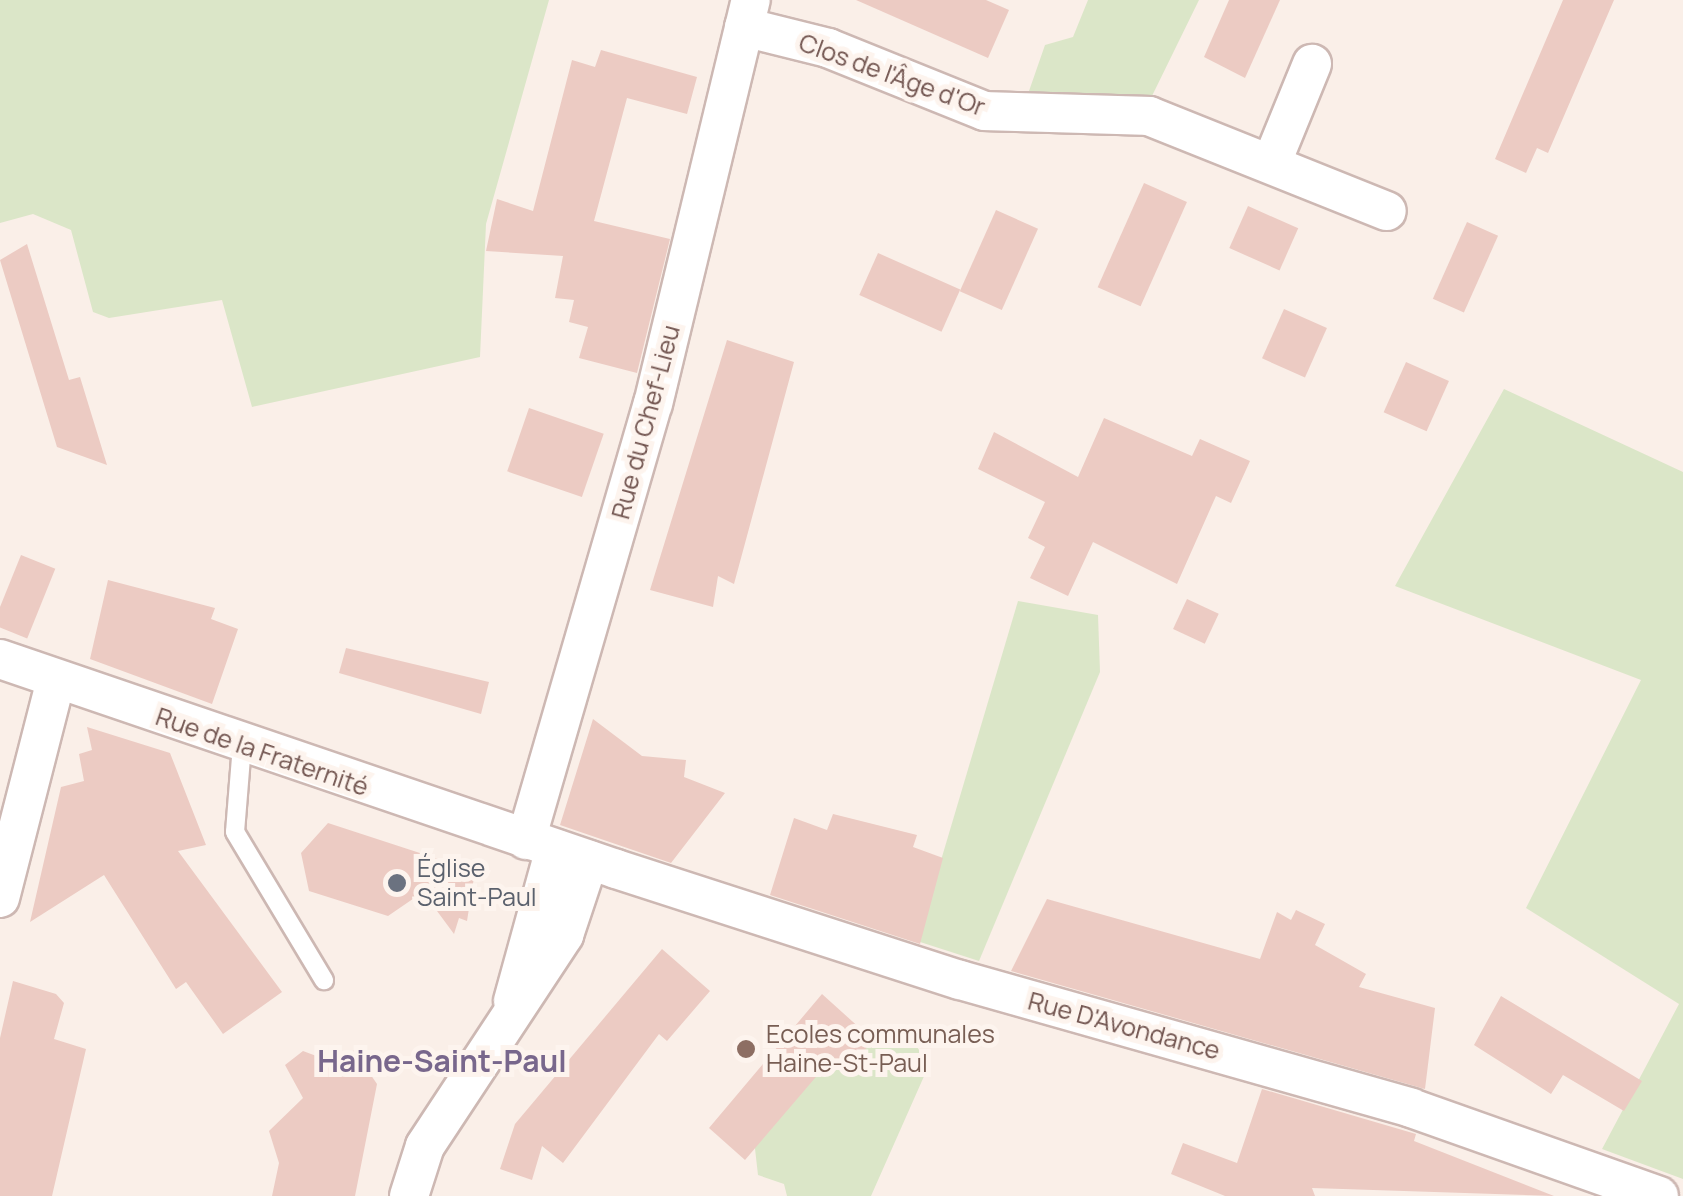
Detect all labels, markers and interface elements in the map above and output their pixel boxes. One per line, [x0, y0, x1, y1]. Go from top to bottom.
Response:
street label: Clos de l'Âge d'Or [795, 27, 989, 123]
street label: Rue du Chef-Lieu [606, 322, 686, 522]
street label: Rue de la Fraternité [152, 702, 372, 802]
place label: Église Saint-Paul [417, 854, 537, 913]
marker: Église Saint-Paul [386, 872, 408, 894]
street label: Rue D'Avondance [1025, 986, 1223, 1066]
place label: Ecoles communales Haine-St-Paul [766, 1020, 995, 1079]
marker: Ecoles communales Haine-St-Paul [735, 1038, 757, 1060]
district label: Haine-Saint-Paul [317, 1043, 567, 1079]

